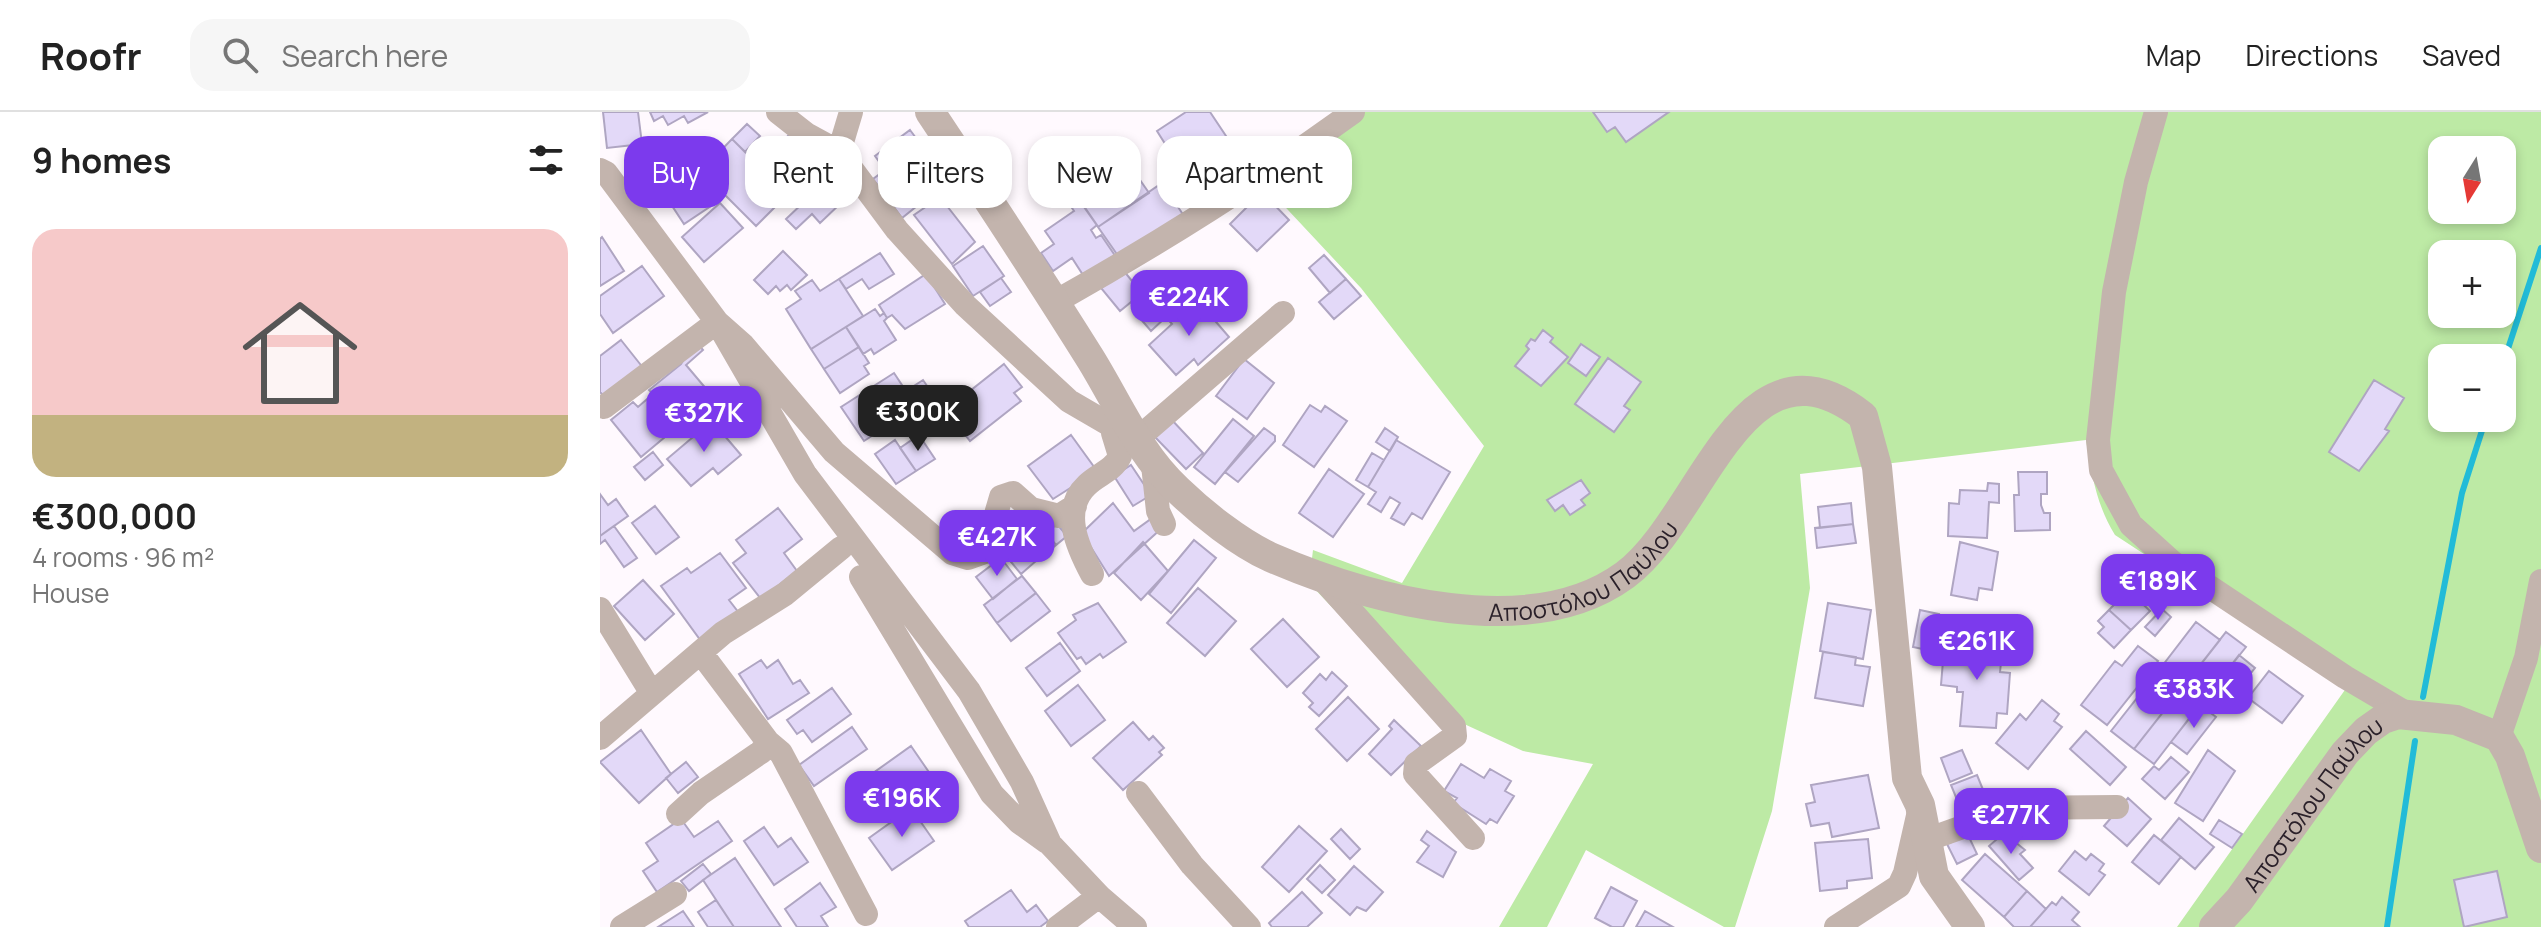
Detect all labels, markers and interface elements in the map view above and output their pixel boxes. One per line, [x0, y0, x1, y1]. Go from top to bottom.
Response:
search box [190, 19, 750, 91]
text: Roofr [40, 29, 142, 81]
icon: search [218, 33, 262, 77]
text: Search here [282, 35, 448, 76]
text: Map [2146, 36, 2201, 74]
text: Directions [2245, 36, 2378, 74]
text: Saved [2422, 36, 2501, 74]
chip: Buy [624, 136, 729, 208]
chip: Rent [745, 136, 862, 208]
chip: Filters [878, 136, 1012, 208]
chip: New [1028, 136, 1141, 208]
chip: Apartment [1157, 136, 1352, 208]
north arrow [2428, 136, 2516, 224]
map controls [2428, 136, 2516, 432]
text: 9 homes [32, 137, 171, 183]
icon: filters [524, 138, 568, 182]
button: + [2428, 240, 2516, 328]
pin: €224K [1133, 270, 1245, 338]
text: €224K [1149, 278, 1229, 314]
icon: home [228, 281, 372, 425]
button: − [2428, 344, 2516, 432]
pin: €300K [862, 385, 974, 453]
pin: €327K [648, 386, 760, 454]
text: €300K [876, 393, 960, 429]
text: €327K [664, 394, 744, 430]
text: €300,000 [32, 493, 197, 539]
pin: €427K [941, 510, 1053, 578]
street label: Αποστόλου Παύλου [1488, 514, 1685, 627]
text: €427K [957, 518, 1037, 554]
text: 4 rooms · 96 m² [32, 539, 214, 575]
pin: €189K [2102, 554, 2214, 622]
text: €189K [2119, 562, 2197, 598]
text: House [32, 575, 109, 611]
pin: €261K [1921, 614, 2033, 682]
text: €261K [1938, 622, 2016, 658]
pin: €383K [2138, 662, 2250, 730]
text: €383K [2154, 670, 2234, 706]
street label: Αποστόλου Παύλου [2234, 708, 2389, 898]
pin: €196K [846, 771, 958, 839]
text: €196K [863, 779, 941, 815]
pin: €277K [1955, 788, 2067, 856]
text: €277K [1972, 796, 2050, 832]

